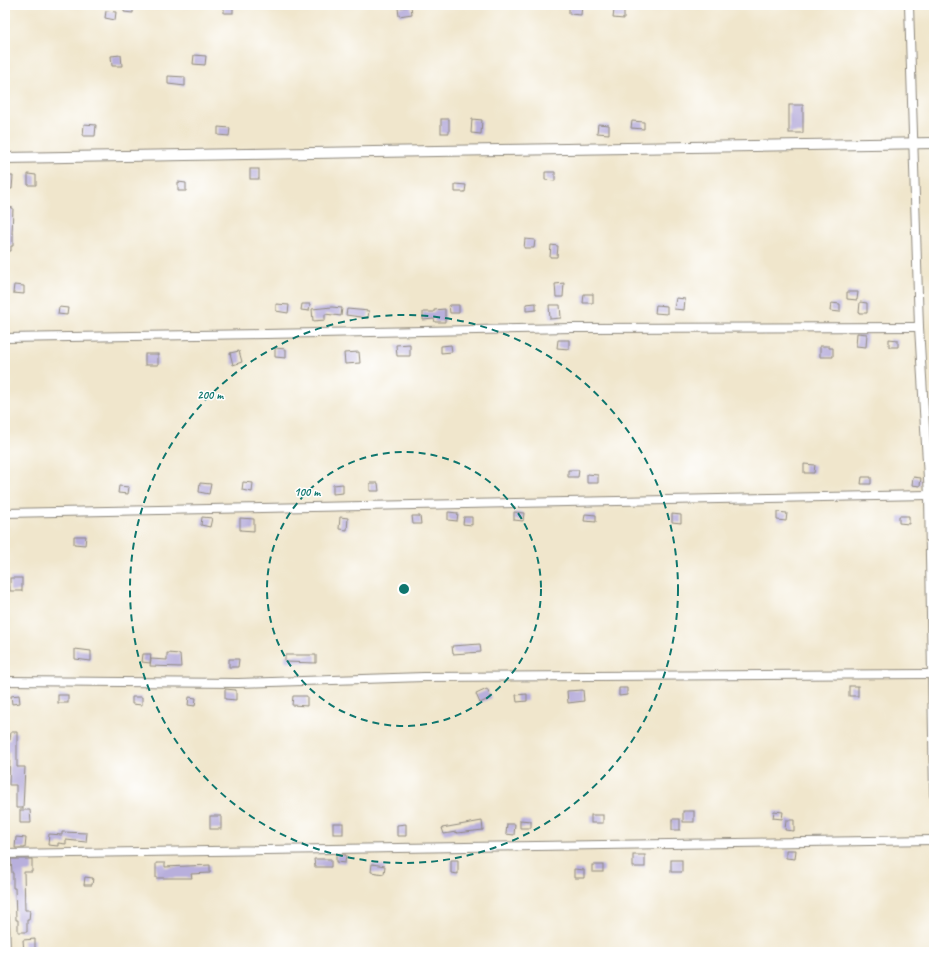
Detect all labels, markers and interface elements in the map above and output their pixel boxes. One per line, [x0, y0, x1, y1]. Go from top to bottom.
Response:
text: 200 m [197, 387, 224, 403]
text: 100 m [294, 484, 321, 500]
centre of rings [397, 582, 411, 596]

